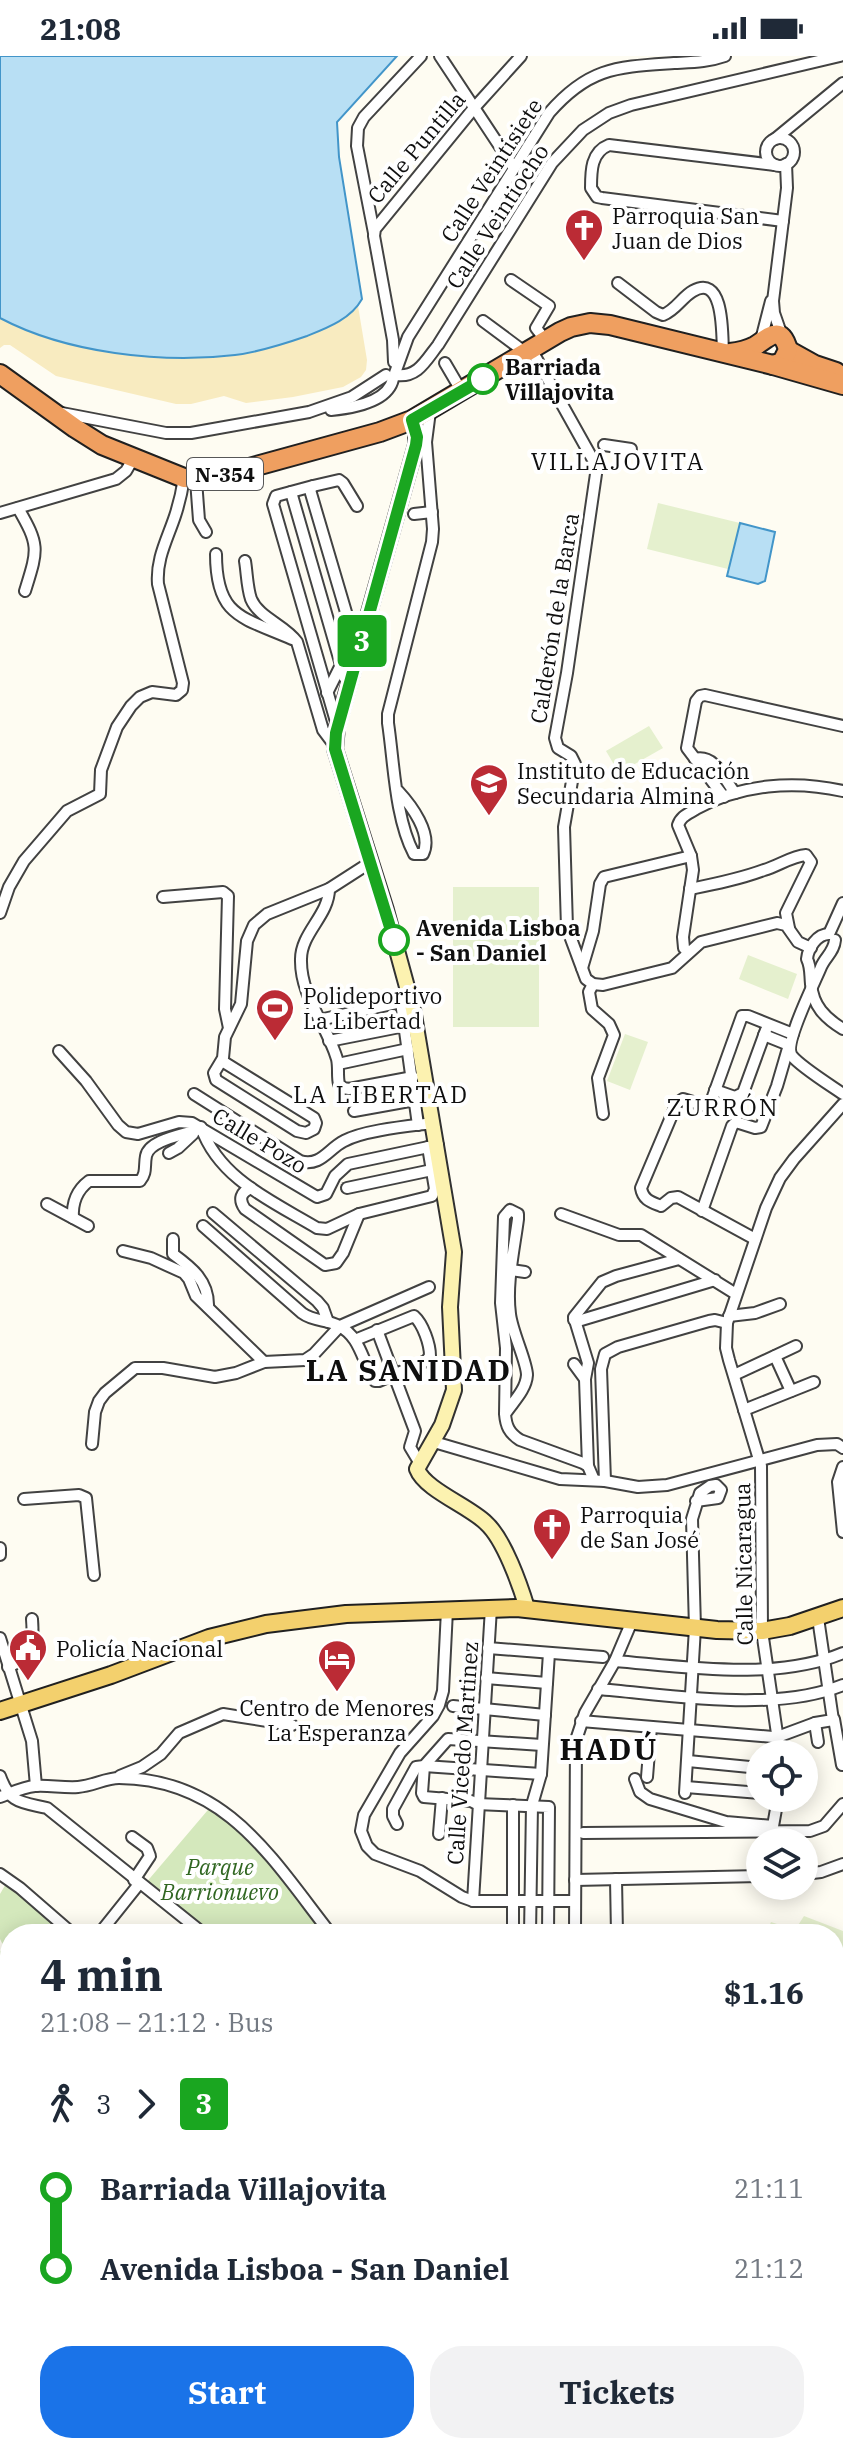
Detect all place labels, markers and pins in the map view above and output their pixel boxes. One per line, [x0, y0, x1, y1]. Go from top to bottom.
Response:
place label: Parroquia San Juan de Dios [612, 201, 759, 255]
church icon: Parroquia San Juan de Dios [563, 207, 605, 262]
place label: Barriada Villajovita [505, 352, 614, 406]
marker: Barriada Villajovita [468, 364, 498, 394]
place label: Instituto de Educación Secundaria Almina [517, 756, 750, 810]
school or university icon: Instituto de Educación Secundaria Almina [468, 762, 510, 817]
place label: Avenida Lisboa - San Daniel [416, 913, 580, 967]
marker: Avenida Lisboa - San Daniel [379, 925, 409, 955]
place label: Polideportivo La Libertad [303, 981, 442, 1035]
sports icon: Polideportivo La Libertad [254, 987, 296, 1042]
place label: Parroquia de San José [580, 1500, 699, 1554]
church icon: Parroquia de San José [531, 1506, 573, 1561]
public building icon: Policía Nacional [7, 1627, 49, 1682]
place label: Policía Nacional [56, 1634, 223, 1663]
hotel icon: Centro de Menores La Esperanza [316, 1638, 358, 1693]
place label: Centro de Menores La Esperanza [240, 1693, 434, 1747]

